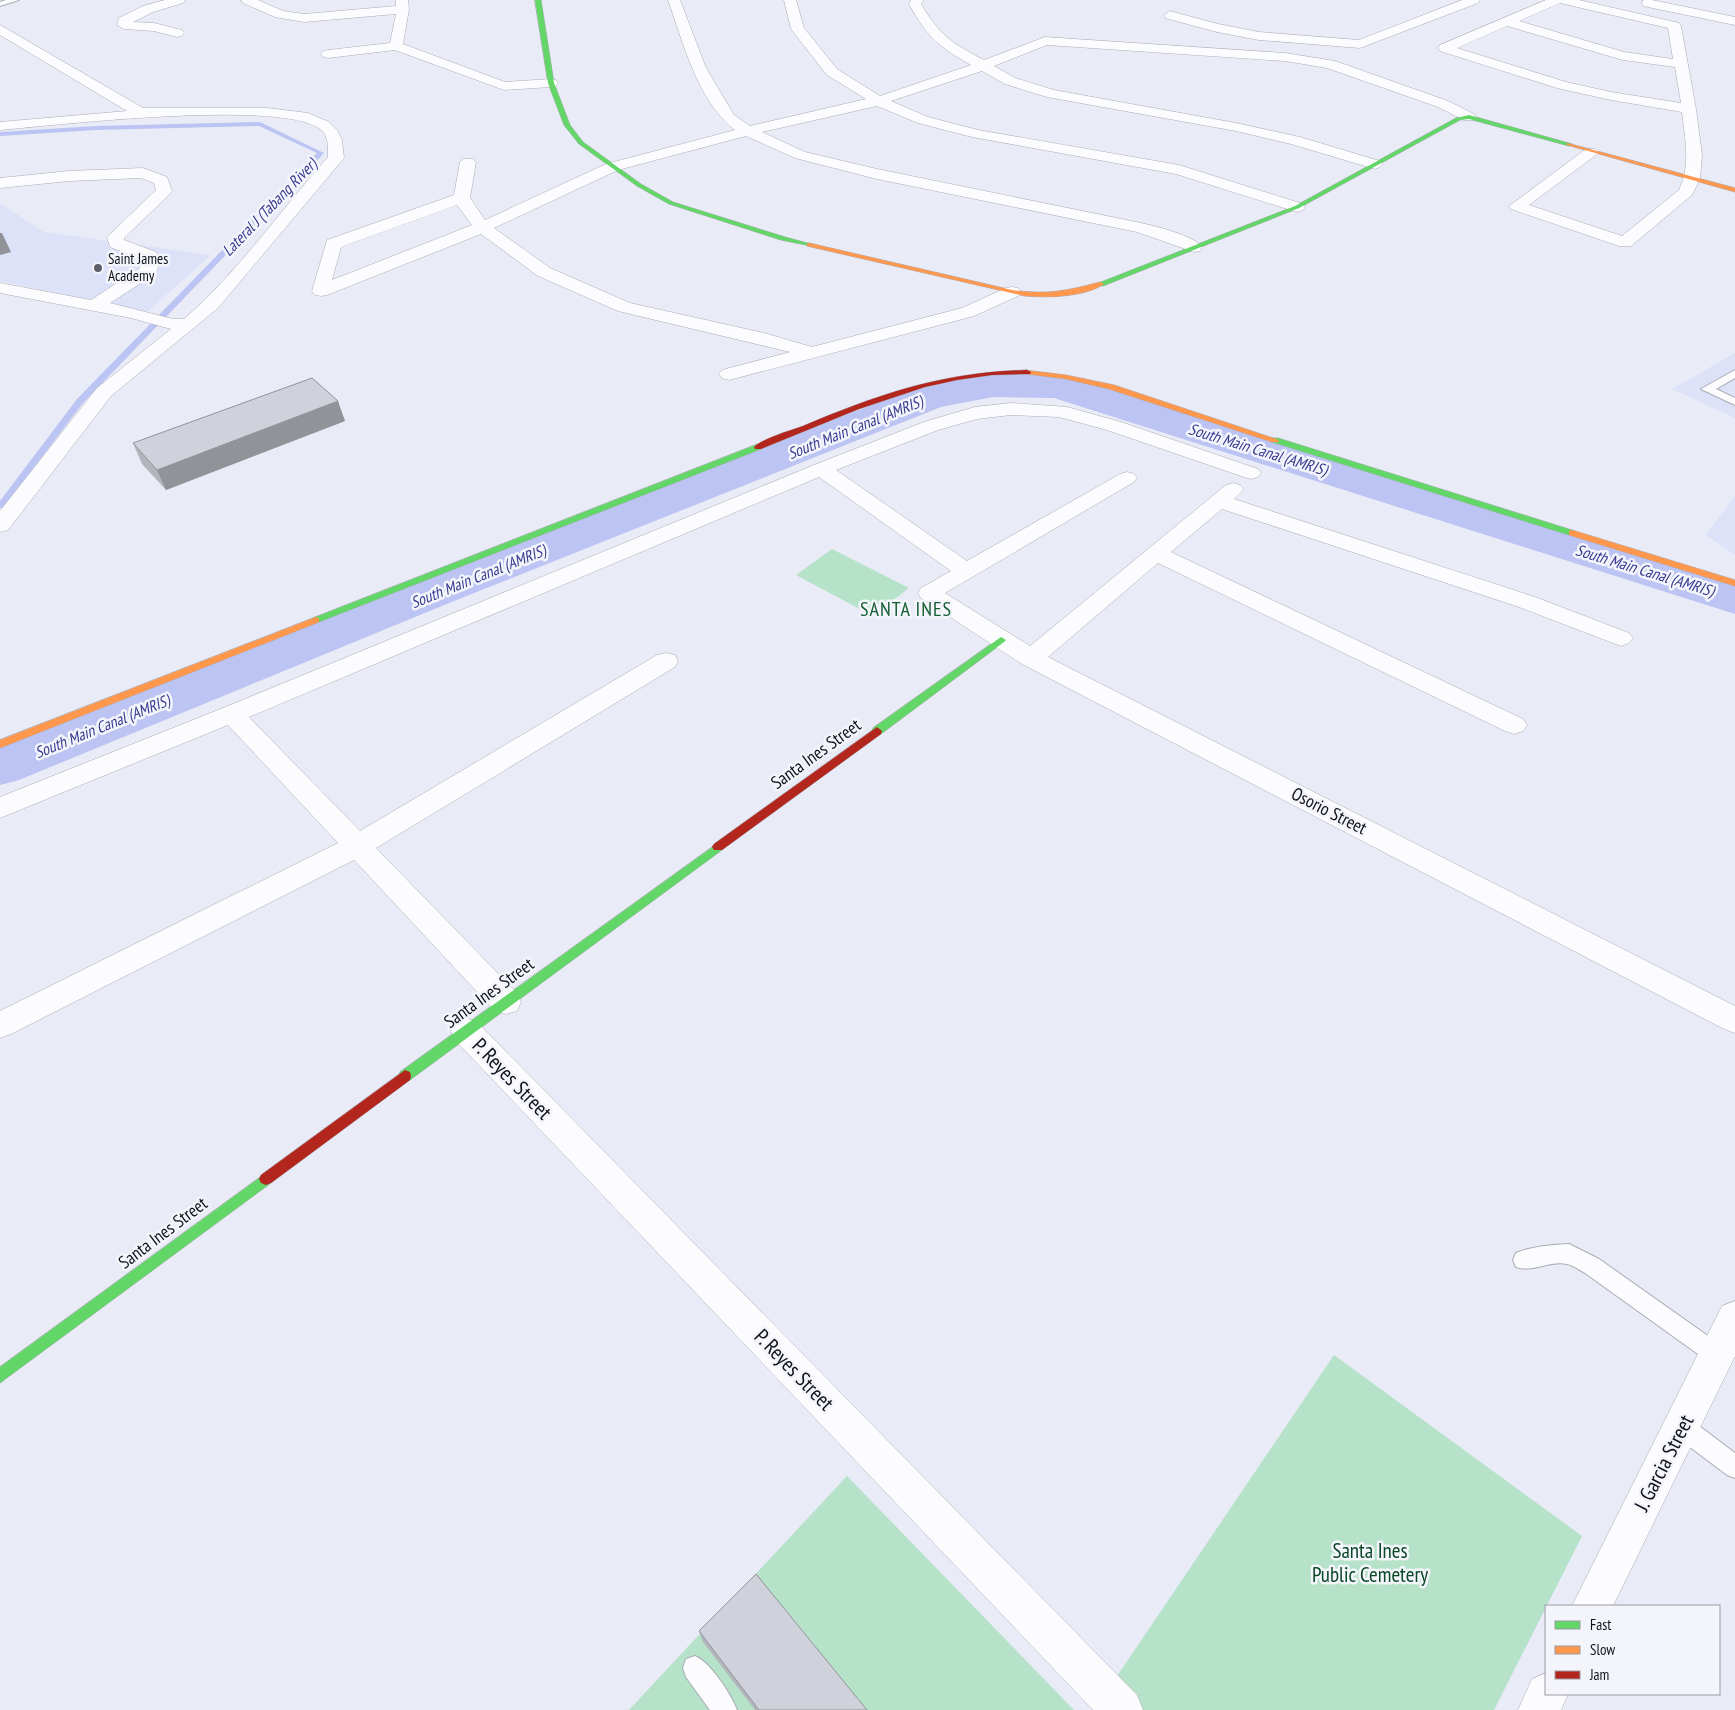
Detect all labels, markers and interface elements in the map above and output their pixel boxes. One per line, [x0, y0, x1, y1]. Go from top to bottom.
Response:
water label: Lateral J (Tabang River) [218, 153, 322, 260]
place label: Saint James Academy [108, 249, 168, 285]
marker: Saint James Academy [92, 262, 104, 274]
water label: South Main Canal (AMRIS) [785, 390, 927, 463]
water label: South Main Canal (AMRIS) [1186, 418, 1332, 480]
water label: South Main Canal (AMRIS) [408, 539, 550, 612]
water label: South Main Canal (AMRIS) [1573, 539, 1719, 601]
district label: SANTA INES [860, 596, 952, 622]
water label: South Main Canal (AMRIS) [32, 689, 174, 762]
street label: Santa Ines Street [766, 713, 865, 794]
street label: Osorio Street [1288, 782, 1371, 839]
street label: Santa Ines Street [439, 952, 538, 1033]
street label: P. Reyes Street [467, 1032, 558, 1125]
street label: Santa Ines Street [114, 1192, 212, 1274]
street label: P. Reyes Street [749, 1323, 840, 1416]
street label: J. Garcia Street [1627, 1410, 1699, 1516]
park label: Santa Ines Public Cemetery [1312, 1537, 1428, 1588]
legend [1545, 1605, 1720, 1695]
text: Fast [1590, 1615, 1611, 1634]
text: Slow [1590, 1640, 1615, 1659]
text: Jam [1589, 1665, 1609, 1684]

